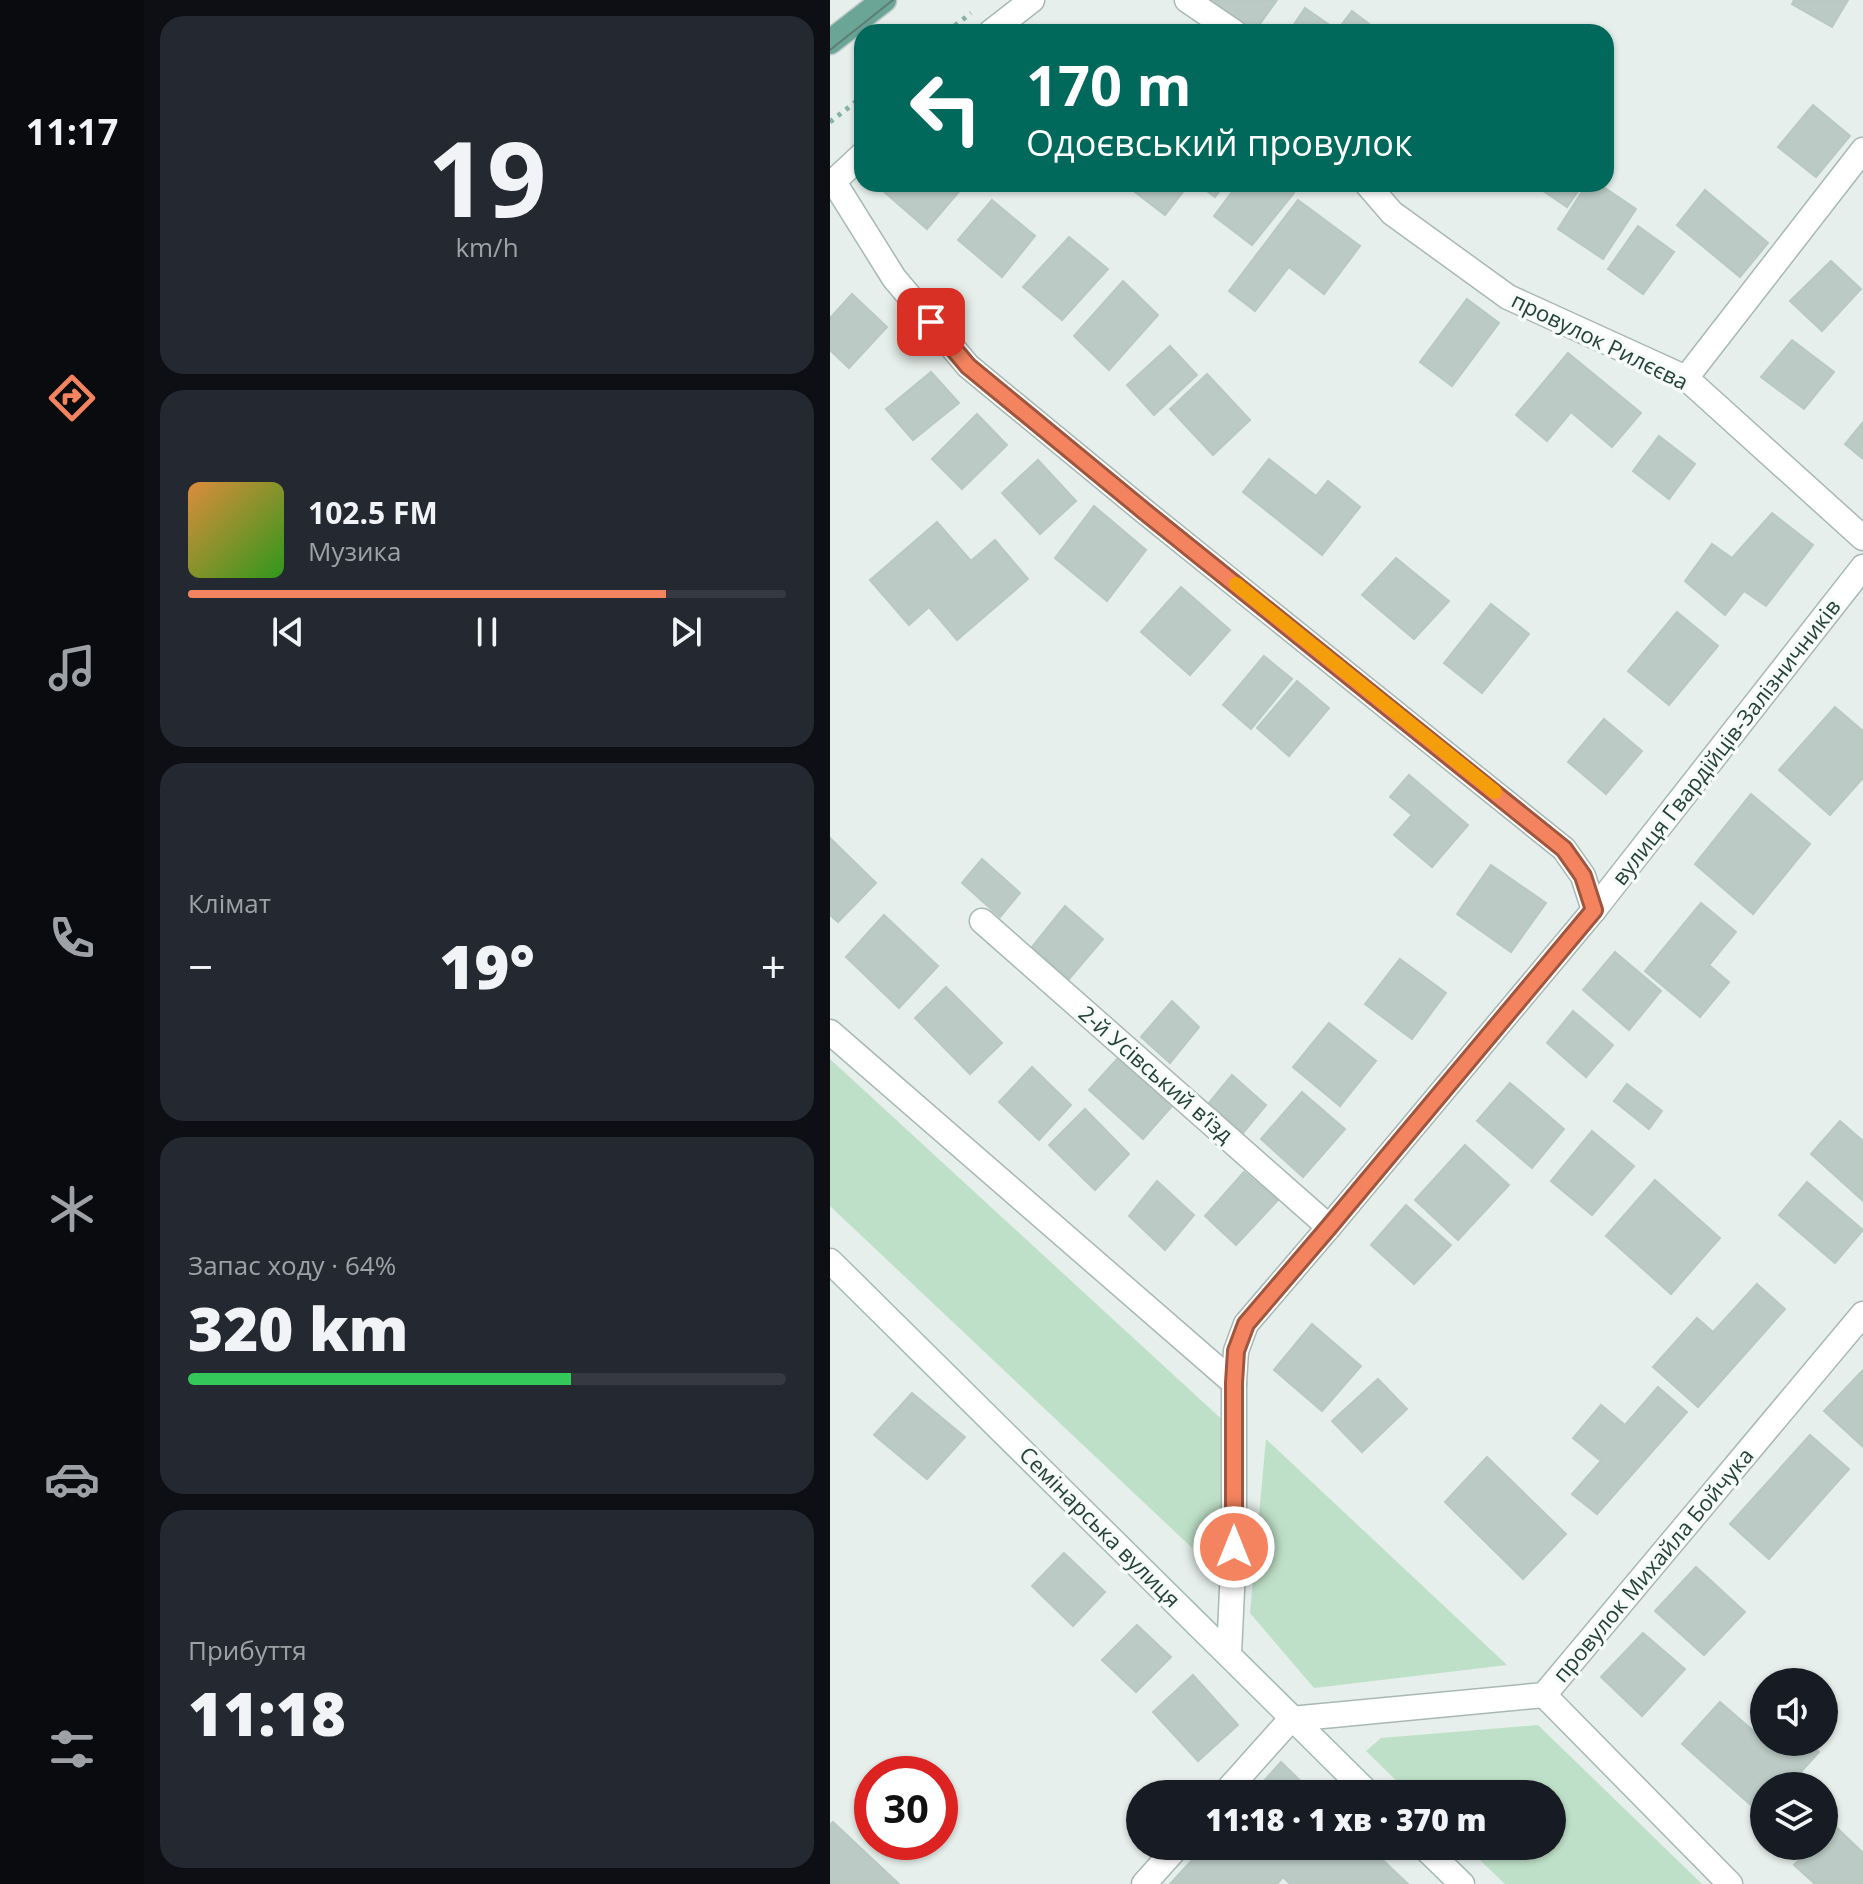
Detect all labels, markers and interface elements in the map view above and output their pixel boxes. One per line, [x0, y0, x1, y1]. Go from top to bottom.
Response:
text: 170 m [1026, 46, 1192, 122]
icon: left [894, 56, 998, 160]
text: 19 [428, 106, 546, 247]
text: 11:17 [26, 107, 118, 156]
text: Одоєвський провулок [1026, 118, 1413, 167]
text: km/h [455, 229, 519, 265]
street label: провулок Рилєєва [1507, 284, 1694, 396]
pin [897, 288, 965, 356]
icon: arrive [909, 300, 953, 344]
icon: directions [44, 370, 100, 426]
text: 102.5 FM [308, 492, 438, 533]
text: Музика [308, 533, 401, 569]
street label: вулиця Гвардійців-Залізничників [1604, 592, 1846, 891]
icon: previous [266, 610, 310, 654]
icon: pause [465, 610, 509, 654]
icon: next [664, 610, 708, 654]
icon: music [44, 640, 100, 696]
text: Клімат [188, 885, 271, 921]
icon: phone [44, 910, 100, 966]
text: 19° [439, 925, 535, 1007]
text: − [188, 936, 213, 996]
text: + [761, 936, 786, 996]
street label: 2-й Усівський в’їзд [1073, 998, 1241, 1149]
icon: climate [44, 1181, 100, 1237]
text: Запас ходу · 64% [188, 1247, 396, 1283]
text: 320 km [188, 1287, 409, 1369]
street label: Семінарська вулиця [1014, 1439, 1188, 1613]
street label: провулок Михайла Бойчука [1545, 1441, 1759, 1688]
icon: car [44, 1451, 100, 1507]
position arrow [1192, 1505, 1276, 1589]
text: Прибуття [188, 1632, 307, 1668]
map controls [1750, 1668, 1838, 1860]
button: sound [1750, 1668, 1838, 1756]
text: 11:18 [188, 1672, 346, 1754]
icon: filters [44, 1721, 100, 1777]
speed limit sign: 30 [854, 1756, 958, 1860]
button: layers [1750, 1772, 1838, 1860]
text: 11:18 · 1 хв · 370 m [1205, 1799, 1487, 1840]

